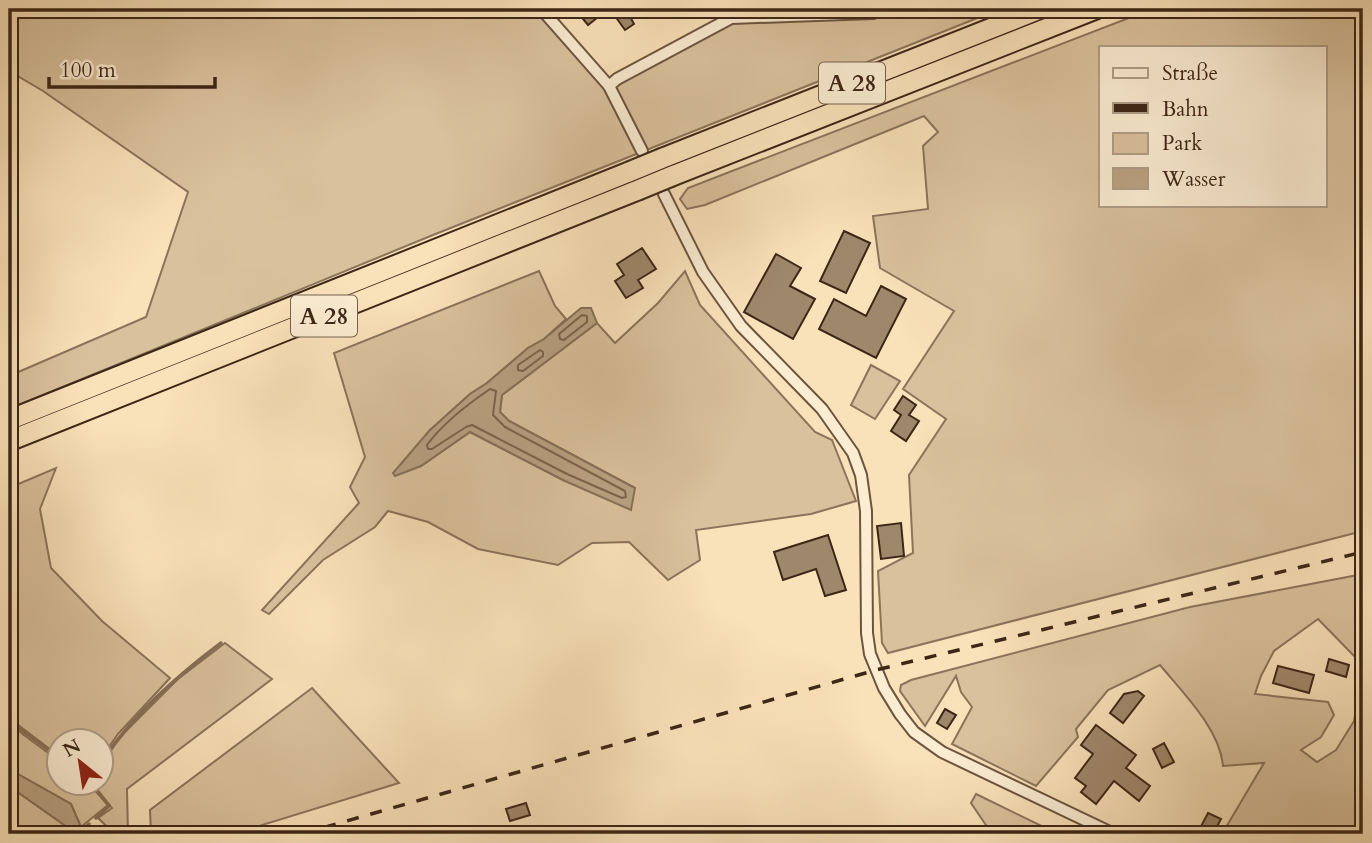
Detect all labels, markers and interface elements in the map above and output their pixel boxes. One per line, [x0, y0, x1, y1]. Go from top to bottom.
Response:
scale bar [49, 46, 215, 90]
legend [1099, 46, 1326, 206]
text: 100 m [60, 56, 116, 85]
text: Straße [1162, 59, 1218, 88]
road number: A 28 [819, 62, 885, 104]
text: Bahn [1162, 95, 1209, 124]
text: Park [1162, 129, 1203, 158]
text: Wasser [1161, 165, 1226, 194]
road number: A 28 [291, 296, 357, 337]
north arrow [46, 728, 116, 798]
text: N [58, 733, 86, 764]

